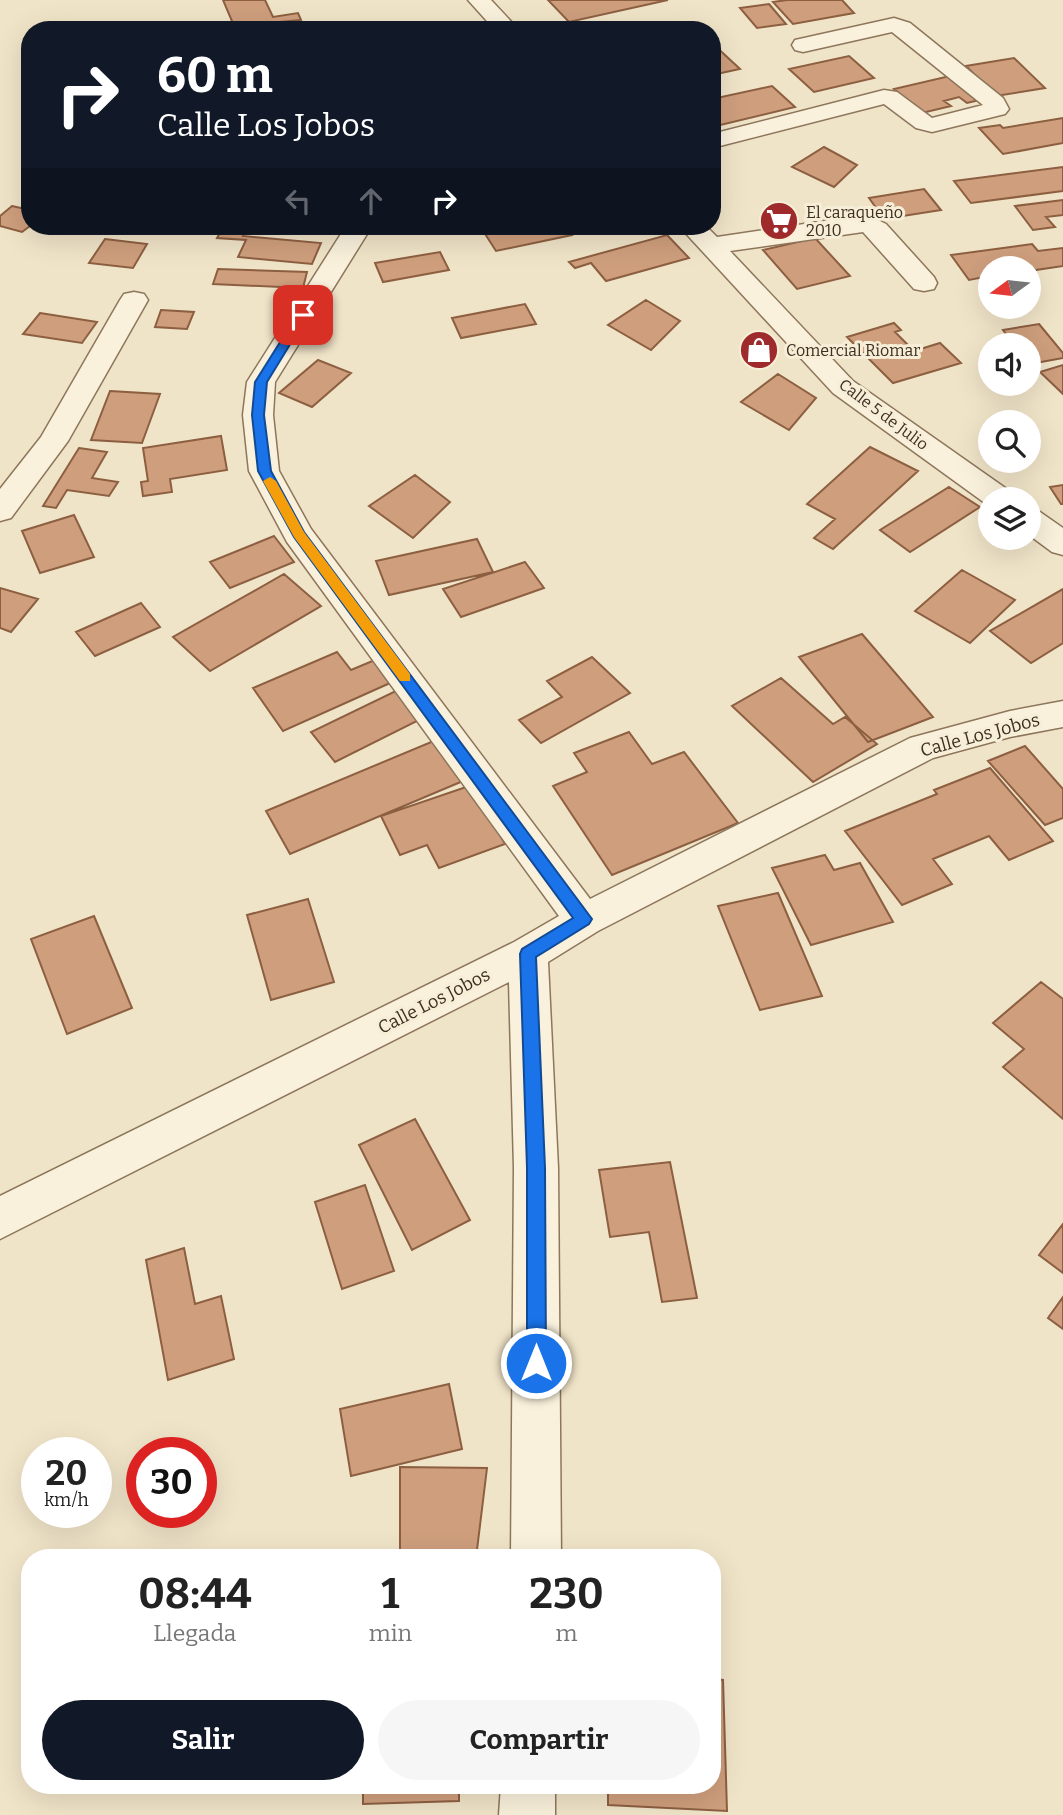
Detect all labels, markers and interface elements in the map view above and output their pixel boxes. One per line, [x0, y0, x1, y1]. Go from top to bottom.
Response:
text: 60 m [157, 46, 273, 105]
icon: right [42, 49, 133, 140]
text: Calle Los Jobos [157, 106, 375, 144]
icon: left [279, 182, 317, 220]
icon: ahead [352, 182, 390, 220]
icon: right [425, 182, 463, 220]
supermarket icon: El caraqueño 2010 [758, 200, 800, 242]
place label: El caraqueño 2010 [806, 203, 903, 240]
north arrow [978, 256, 1041, 318]
map controls [978, 256, 1041, 550]
pin [273, 285, 333, 345]
icon: arrive [284, 296, 322, 334]
shop icon: Comercial Riomar [738, 329, 780, 371]
button: sound [978, 333, 1041, 396]
place label: Comercial Riomar [786, 341, 920, 360]
street label: Calle 5 de Julio [835, 375, 932, 454]
button: search [978, 410, 1041, 473]
button: layers [978, 487, 1041, 550]
street label: Calle Los Jobos [918, 709, 1042, 761]
street label: Calle Los Jobos [374, 963, 494, 1039]
position arrow [499, 1326, 573, 1400]
speed limit sign: 30 [126, 1437, 217, 1528]
text: 20 [46, 1452, 87, 1494]
text: km/h [44, 1489, 89, 1511]
text: 08:44 [138, 1569, 252, 1619]
text: 1 [381, 1569, 399, 1619]
text: 230 [529, 1569, 604, 1619]
text: Llegada [153, 1619, 236, 1647]
text: min [369, 1619, 412, 1647]
text: m [556, 1619, 577, 1647]
button: Salir [42, 1700, 364, 1780]
button: Compartir [378, 1700, 700, 1780]

